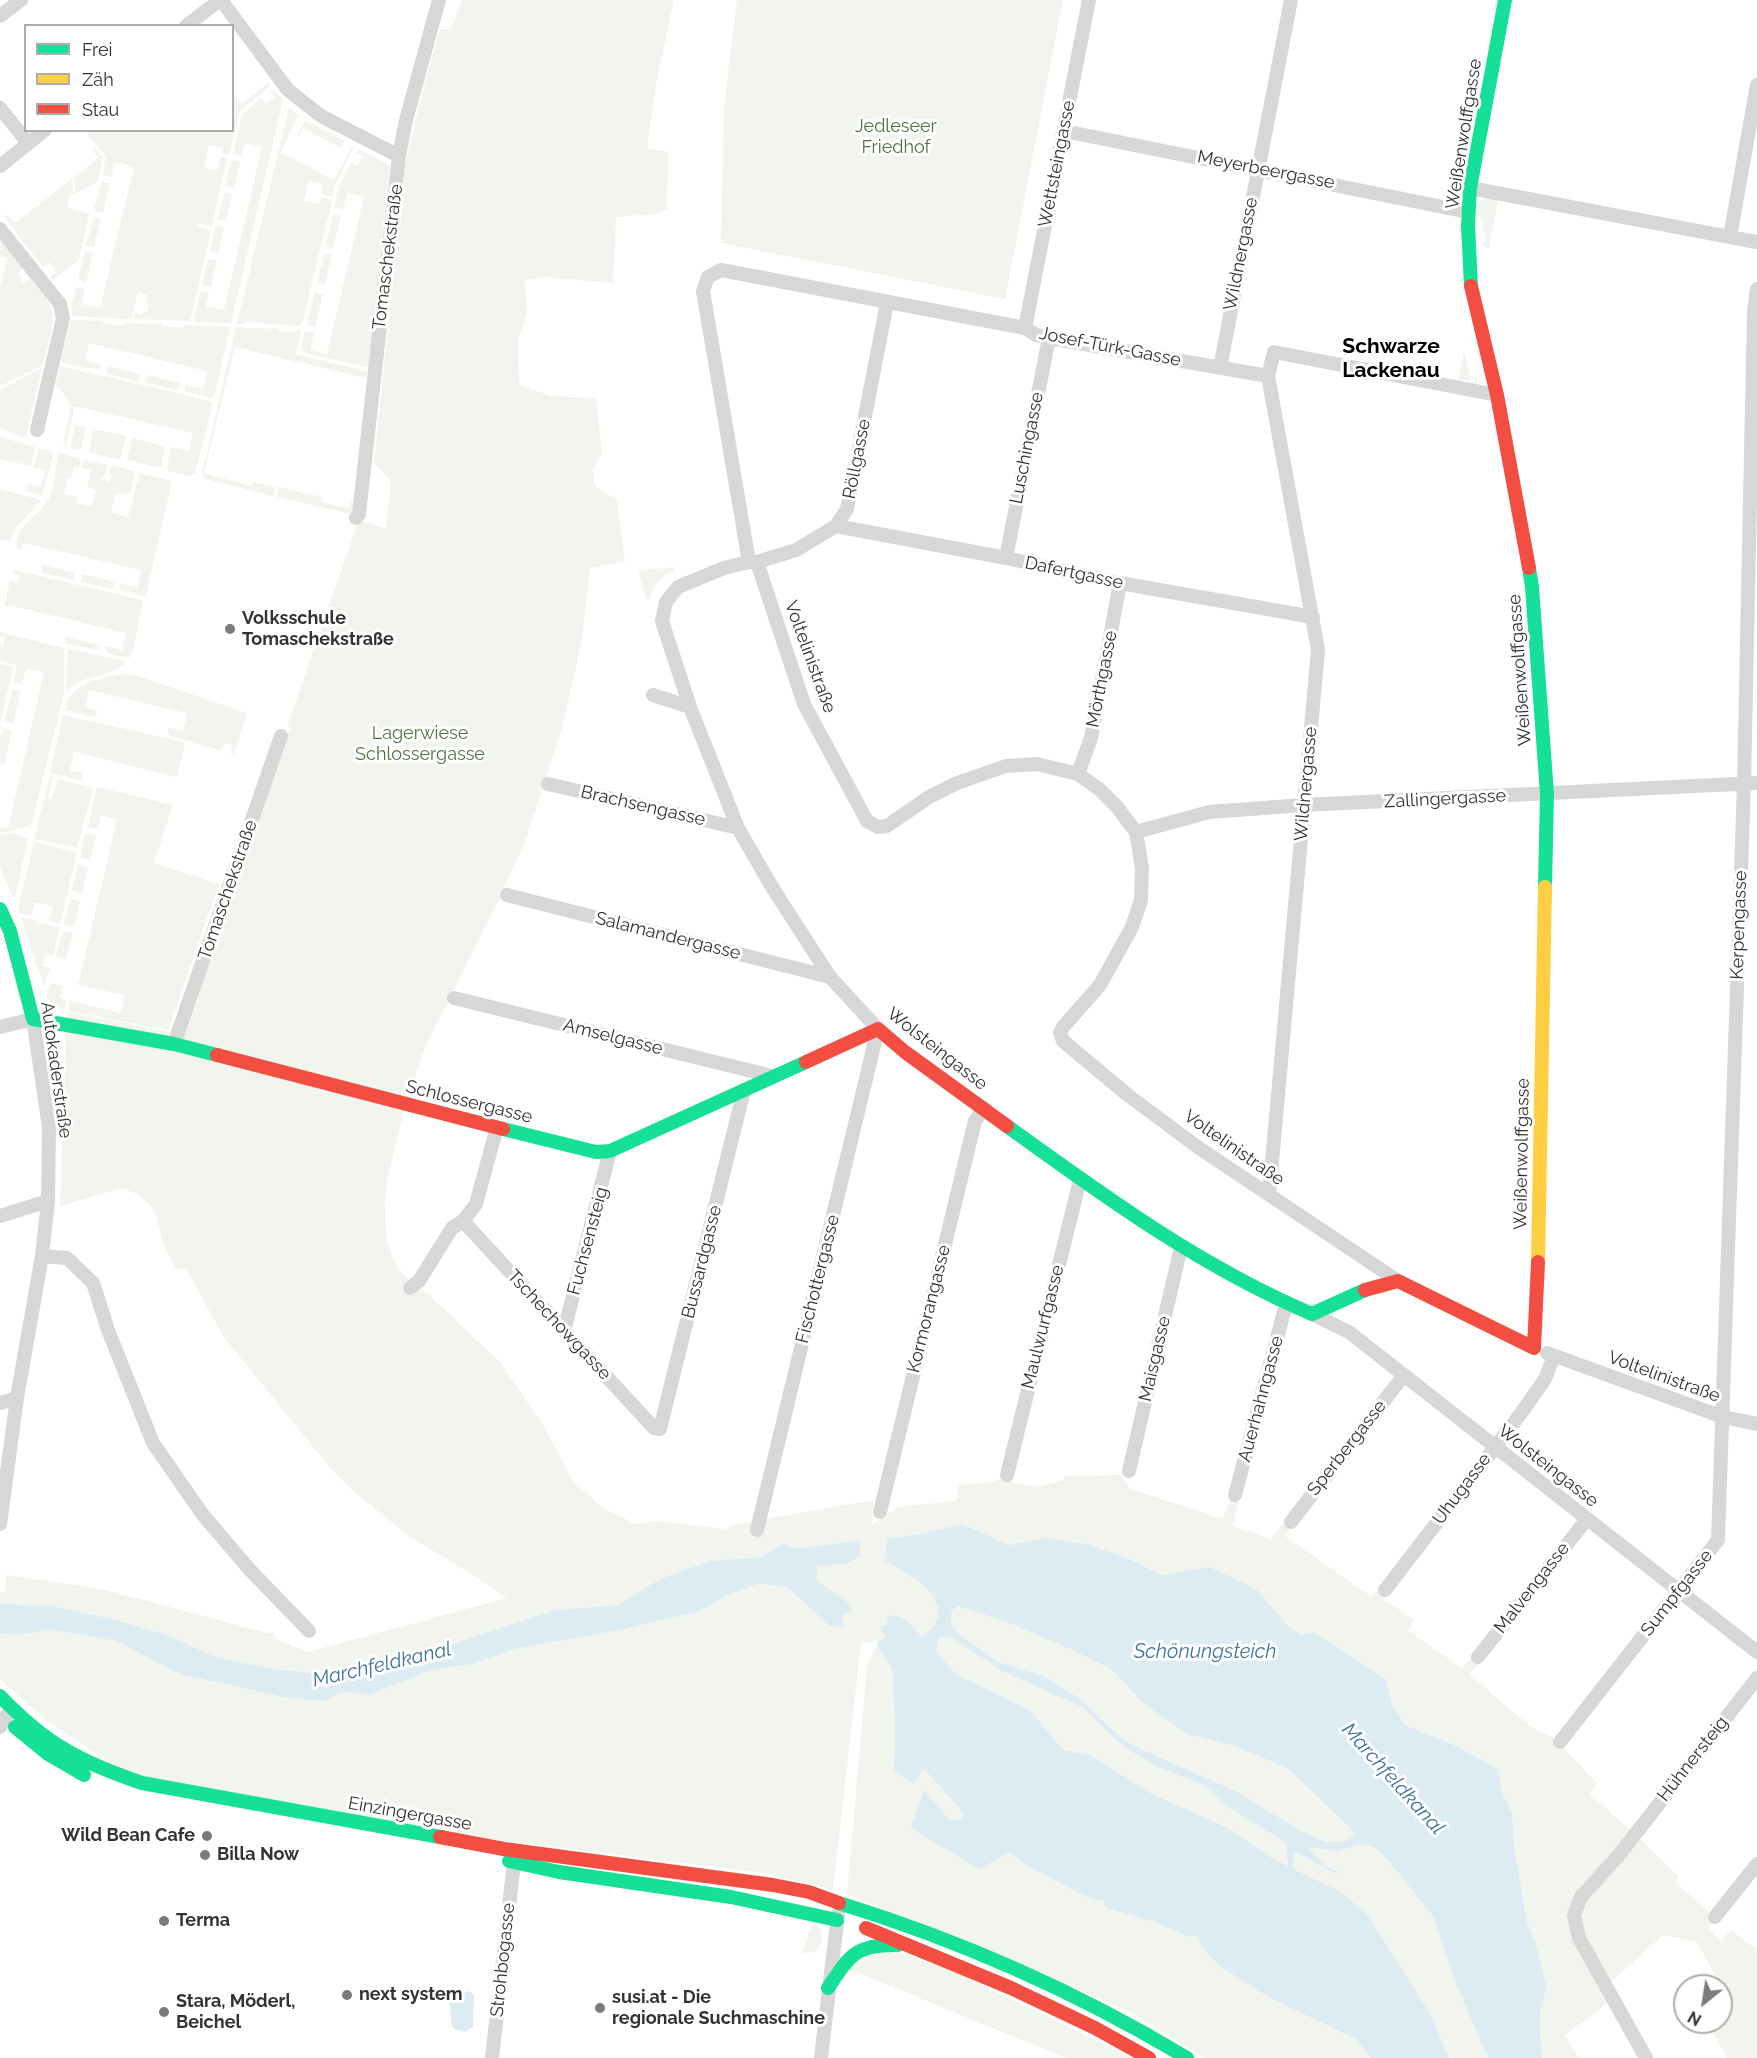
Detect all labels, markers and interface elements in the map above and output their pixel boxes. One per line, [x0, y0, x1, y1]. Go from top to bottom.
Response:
legend [24, 24, 234, 132]
text: Frei [82, 39, 112, 60]
street label: Weißenwolffgasse [1441, 57, 1487, 211]
text: Zäh [82, 69, 114, 90]
text: Stau [82, 99, 119, 120]
street label: Wettsteingasse [1034, 99, 1080, 229]
park label: Jedleseer Friedhof [855, 116, 937, 158]
street label: Meyerbeergasse [1196, 146, 1336, 194]
street label: Tomaschekstraße [368, 183, 408, 331]
street label: Wildnergasse [1219, 196, 1263, 312]
street label: Josef-Türk-Gasse [1037, 323, 1183, 371]
district label: Schwarze Lackenau [1342, 334, 1440, 384]
street label: Luschingasse [1006, 390, 1048, 506]
street label: Röllgasse [839, 417, 875, 501]
street label: Dafertgasse [1023, 552, 1125, 594]
street label: Weißenwolffgasse [1504, 593, 1536, 747]
street label: Voltelinistraße [780, 598, 840, 716]
place label: Volksschule Tomaschekstraße [242, 608, 394, 650]
marker: Volksschule Tomaschekstraße [223, 622, 237, 636]
street label: Mörthgasse [1082, 629, 1122, 729]
park label: Lagerwiese Schlossergasse [355, 723, 485, 766]
street label: Wildnergasse [1290, 726, 1322, 842]
street label: Brachsengasse [579, 781, 707, 831]
street label: Zallingergasse [1384, 785, 1506, 813]
street label: Tomaschekstraße [194, 817, 262, 963]
street label: Kerpengasse [1726, 870, 1752, 980]
street label: Salamandergasse [593, 907, 743, 965]
street label: Autokaderstraße [36, 1000, 76, 1140]
street label: Wolsteingasse [882, 1003, 992, 1095]
street label: Amselgasse [561, 1014, 665, 1060]
street label: Schlossergasse [403, 1076, 535, 1128]
street label: Weißenwolffgasse [1510, 1078, 1534, 1230]
street label: Voltelinistraße [1180, 1105, 1288, 1191]
street label: Fuchsensteig [563, 1185, 613, 1297]
street label: Bussardgasse [677, 1203, 727, 1321]
street label: Fischottergasse [792, 1213, 844, 1345]
street label: Kormorangasse [903, 1243, 955, 1375]
street label: Maulwurfgasse [1017, 1263, 1069, 1391]
street label: Tschechowgasse [502, 1265, 616, 1385]
street label: Maisgasse [1135, 1314, 1175, 1404]
street label: Auerhahngasse [1234, 1334, 1288, 1464]
street label: Voltelinistraße [1605, 1347, 1723, 1407]
street label: Sperbergasse [1303, 1396, 1391, 1500]
street label: Wolsteingasse [1493, 1420, 1603, 1512]
street label: Uhugasse [1428, 1449, 1496, 1529]
street label: Malvengasse [1490, 1538, 1574, 1638]
street label: Sumpfgasse [1637, 1545, 1717, 1641]
water label: Marchfeldkanal [310, 1637, 454, 1693]
water label: Schönungsteich [1134, 1640, 1276, 1664]
street label: Hühnersteig [1653, 1712, 1733, 1806]
water label: Marchfeldkanal [1337, 1718, 1449, 1840]
street label: Einzingergasse [346, 1792, 474, 1836]
place label: Wild Bean Cafe [61, 1825, 195, 1847]
marker: Wild Bean Cafe [200, 1829, 214, 1843]
place label: Billa Now [217, 1844, 299, 1866]
marker: Billa Now [198, 1848, 212, 1862]
street label: Strohbogasse [486, 1902, 520, 2018]
place label: Terma [176, 1910, 230, 1932]
marker: Terma [157, 1914, 171, 1928]
north arrow [1673, 1974, 1733, 2034]
place label: next system [359, 1984, 463, 2006]
place label: susi.at - Die regionale Suchmaschine [612, 1987, 825, 2030]
marker: next system [340, 1988, 354, 2002]
place label: Stara, Möderl, Beichel [176, 1991, 295, 2034]
marker: susi.at - Die regionale Suchmaschine [593, 2001, 607, 2015]
marker: Stara, Möderl, Beichel [157, 2005, 171, 2019]
text: N [1685, 2007, 1705, 2030]

